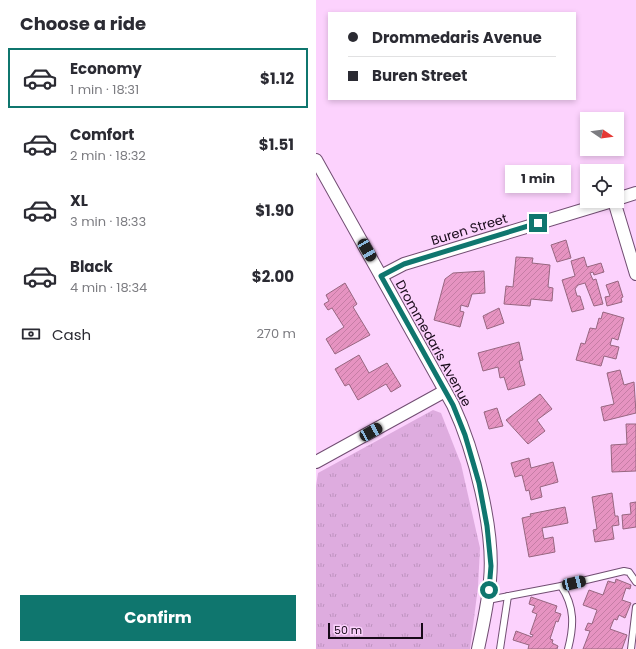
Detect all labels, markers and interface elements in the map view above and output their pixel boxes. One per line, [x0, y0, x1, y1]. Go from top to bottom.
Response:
text: Choose a ride [20, 11, 146, 36]
text: Drommedaris Avenue [372, 27, 542, 48]
text: Economy [70, 58, 142, 79]
icon: car [22, 60, 58, 96]
text: Buren Street [372, 65, 467, 86]
text: $1.12 [260, 68, 294, 89]
text: 1 min · 18:31 [70, 80, 139, 99]
north arrow [580, 112, 624, 156]
map controls [580, 112, 624, 208]
text: Comfort [70, 124, 134, 145]
icon: car [22, 126, 58, 162]
text: $1.51 [259, 134, 294, 155]
text: 2 min · 18:32 [70, 146, 146, 165]
button: locate [580, 164, 624, 208]
callout: 1 min [505, 165, 571, 193]
text: 1 min [521, 169, 555, 188]
text: XL [70, 190, 88, 211]
icon: car [22, 192, 58, 228]
text: $1.90 [255, 200, 294, 221]
street label: Buren Street [429, 209, 510, 250]
text: 3 min · 18:33 [70, 212, 146, 231]
route end [529, 214, 547, 232]
car [356, 237, 378, 263]
text: Black [70, 256, 113, 277]
icon: car [22, 258, 58, 294]
text: $2.00 [252, 266, 294, 287]
street label: Drommedaris Avenue [391, 277, 476, 410]
text: 4 min · 18:34 [70, 278, 147, 297]
icon: cash [20, 323, 42, 345]
text: Cash [52, 324, 91, 345]
text: 270 m [256, 324, 296, 343]
car [358, 421, 384, 443]
car [561, 574, 587, 592]
route start [480, 581, 498, 599]
button: Confirm [20, 595, 296, 641]
scale bar [328, 621, 423, 640]
text: 50 m [334, 622, 362, 638]

